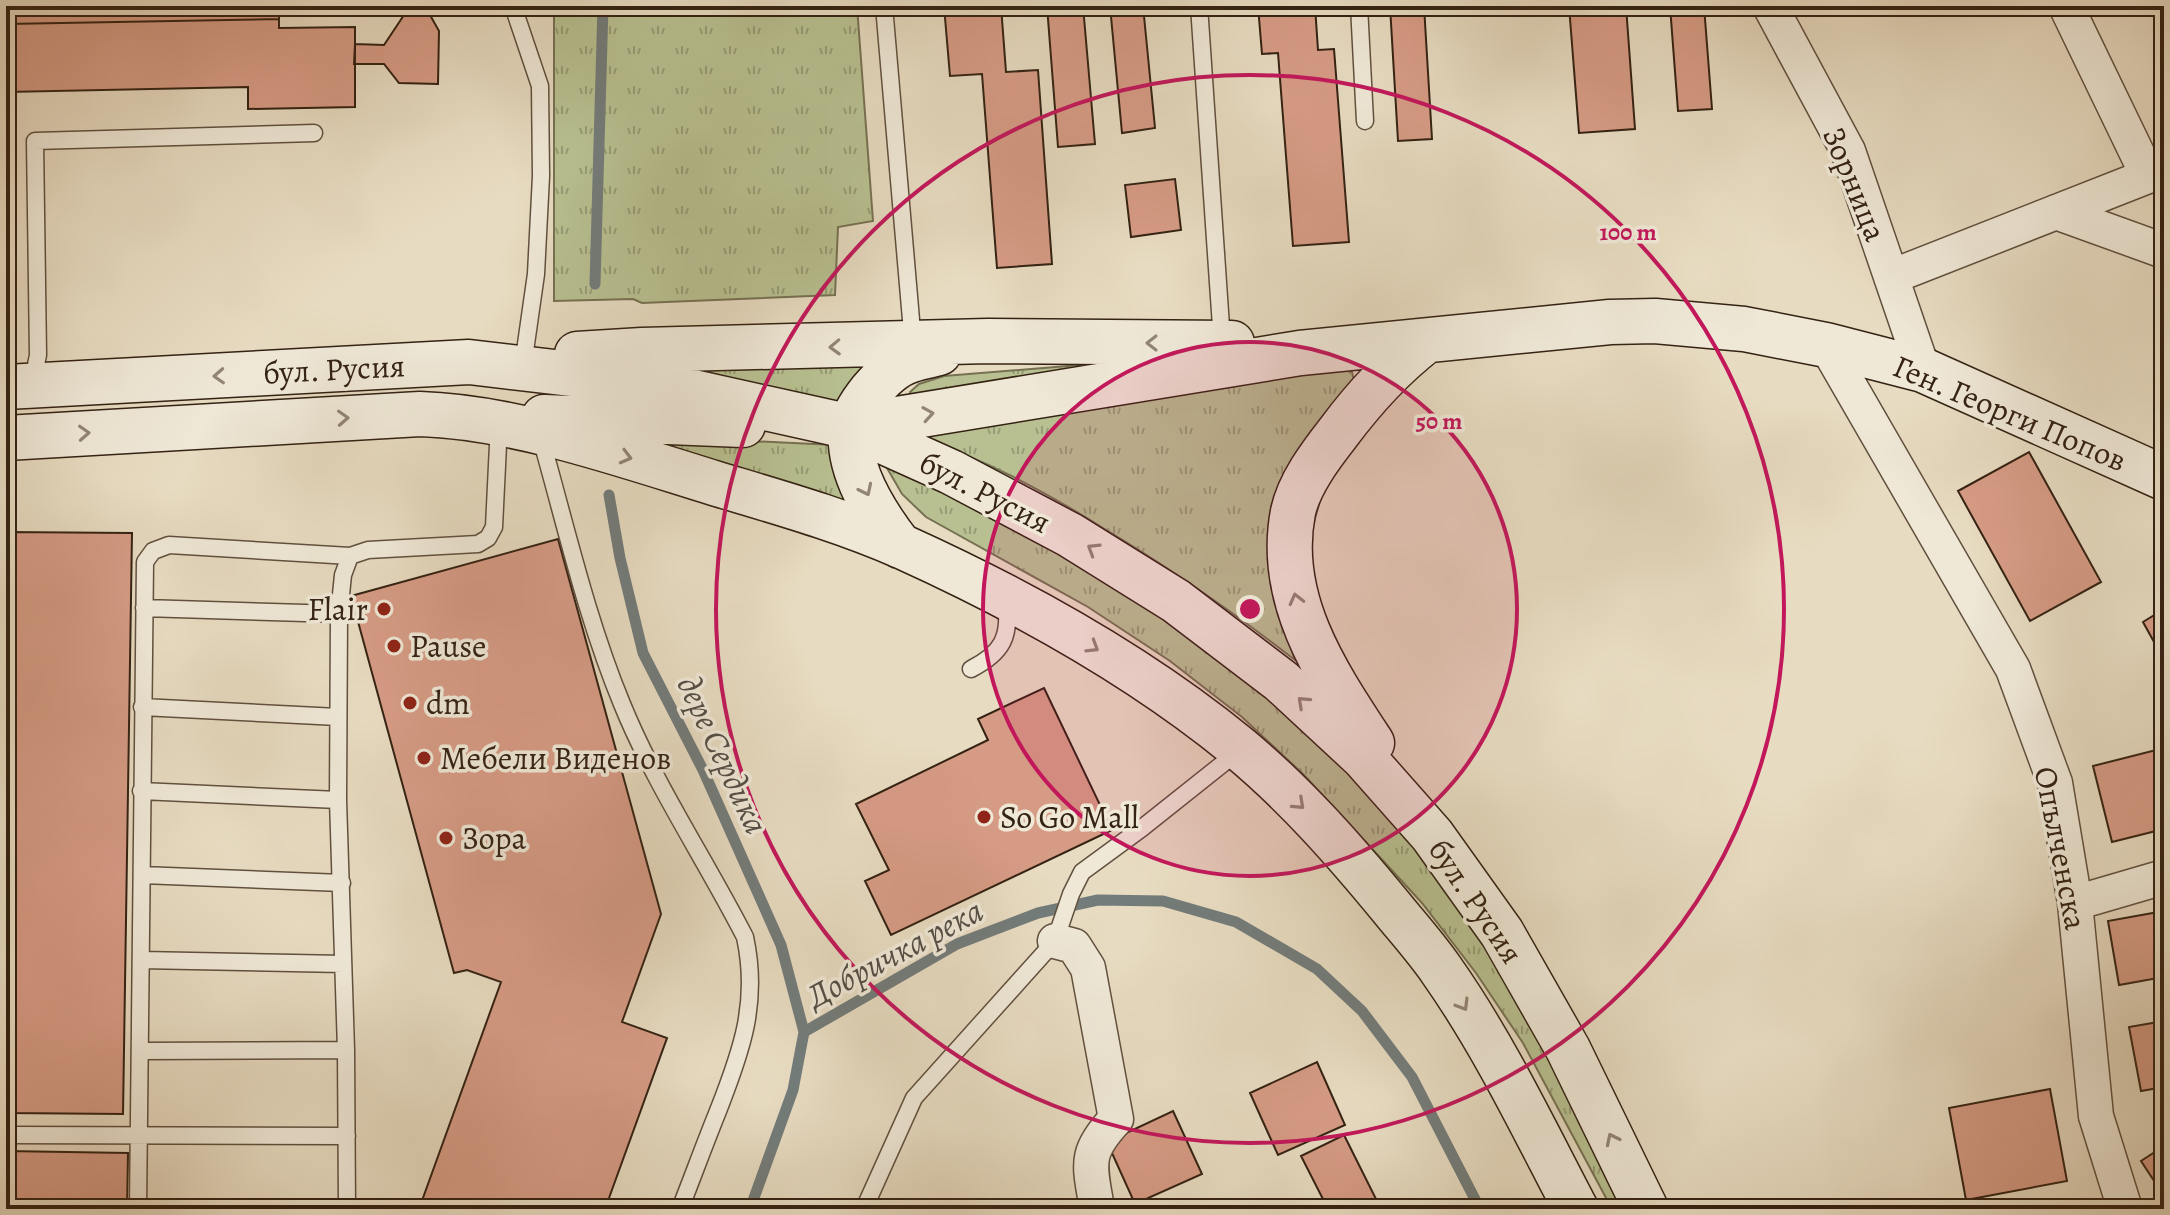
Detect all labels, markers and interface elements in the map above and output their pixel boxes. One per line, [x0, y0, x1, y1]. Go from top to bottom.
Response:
street label: Зорница [1812, 120, 1898, 248]
text: 100 m [1599, 216, 1657, 248]
one-way arrow [1145, 334, 1158, 351]
one-way arrow [828, 338, 841, 355]
street label: бул. Русия [262, 343, 406, 395]
street label: Ген. Георги Попов [1887, 344, 2133, 482]
one-way arrow [212, 367, 225, 384]
text: 50 m [1416, 405, 1462, 437]
one-way arrow [921, 407, 935, 424]
one-way arrow [337, 410, 350, 427]
one-way arrow [78, 425, 91, 442]
street label: бул. Русия [912, 440, 1058, 544]
one-way arrow [619, 447, 633, 464]
one-way arrow [856, 482, 872, 497]
one-way arrow [1087, 544, 1102, 559]
place label: Flair [308, 587, 368, 631]
one-way arrow [1289, 592, 1306, 606]
centre of rings [1236, 595, 1264, 623]
marker: Flair [375, 600, 393, 618]
place label: Pause [410, 624, 486, 668]
marker: Pause [385, 637, 403, 655]
one-way arrow [1084, 638, 1099, 653]
water label: дере Сердика [666, 668, 780, 842]
place label: dm [426, 681, 470, 725]
marker: dm [401, 694, 419, 712]
one-way arrow [1298, 696, 1312, 711]
place label: Мебели Виденов [440, 736, 671, 780]
marker: Мебели Виденов [415, 749, 433, 767]
street label: Опълченска [2024, 763, 2098, 933]
place label: So Go Mall [1000, 795, 1139, 839]
one-way arrow [1290, 795, 1304, 810]
marker: So Go Mall [975, 808, 993, 826]
place label: Зора [462, 816, 527, 860]
marker: Зора [437, 829, 455, 847]
street label: бул. Русия [1418, 830, 1534, 972]
water label: Добричка река [797, 887, 991, 1020]
one-way arrow [1453, 996, 1469, 1011]
one-way arrow [1606, 1133, 1622, 1147]

